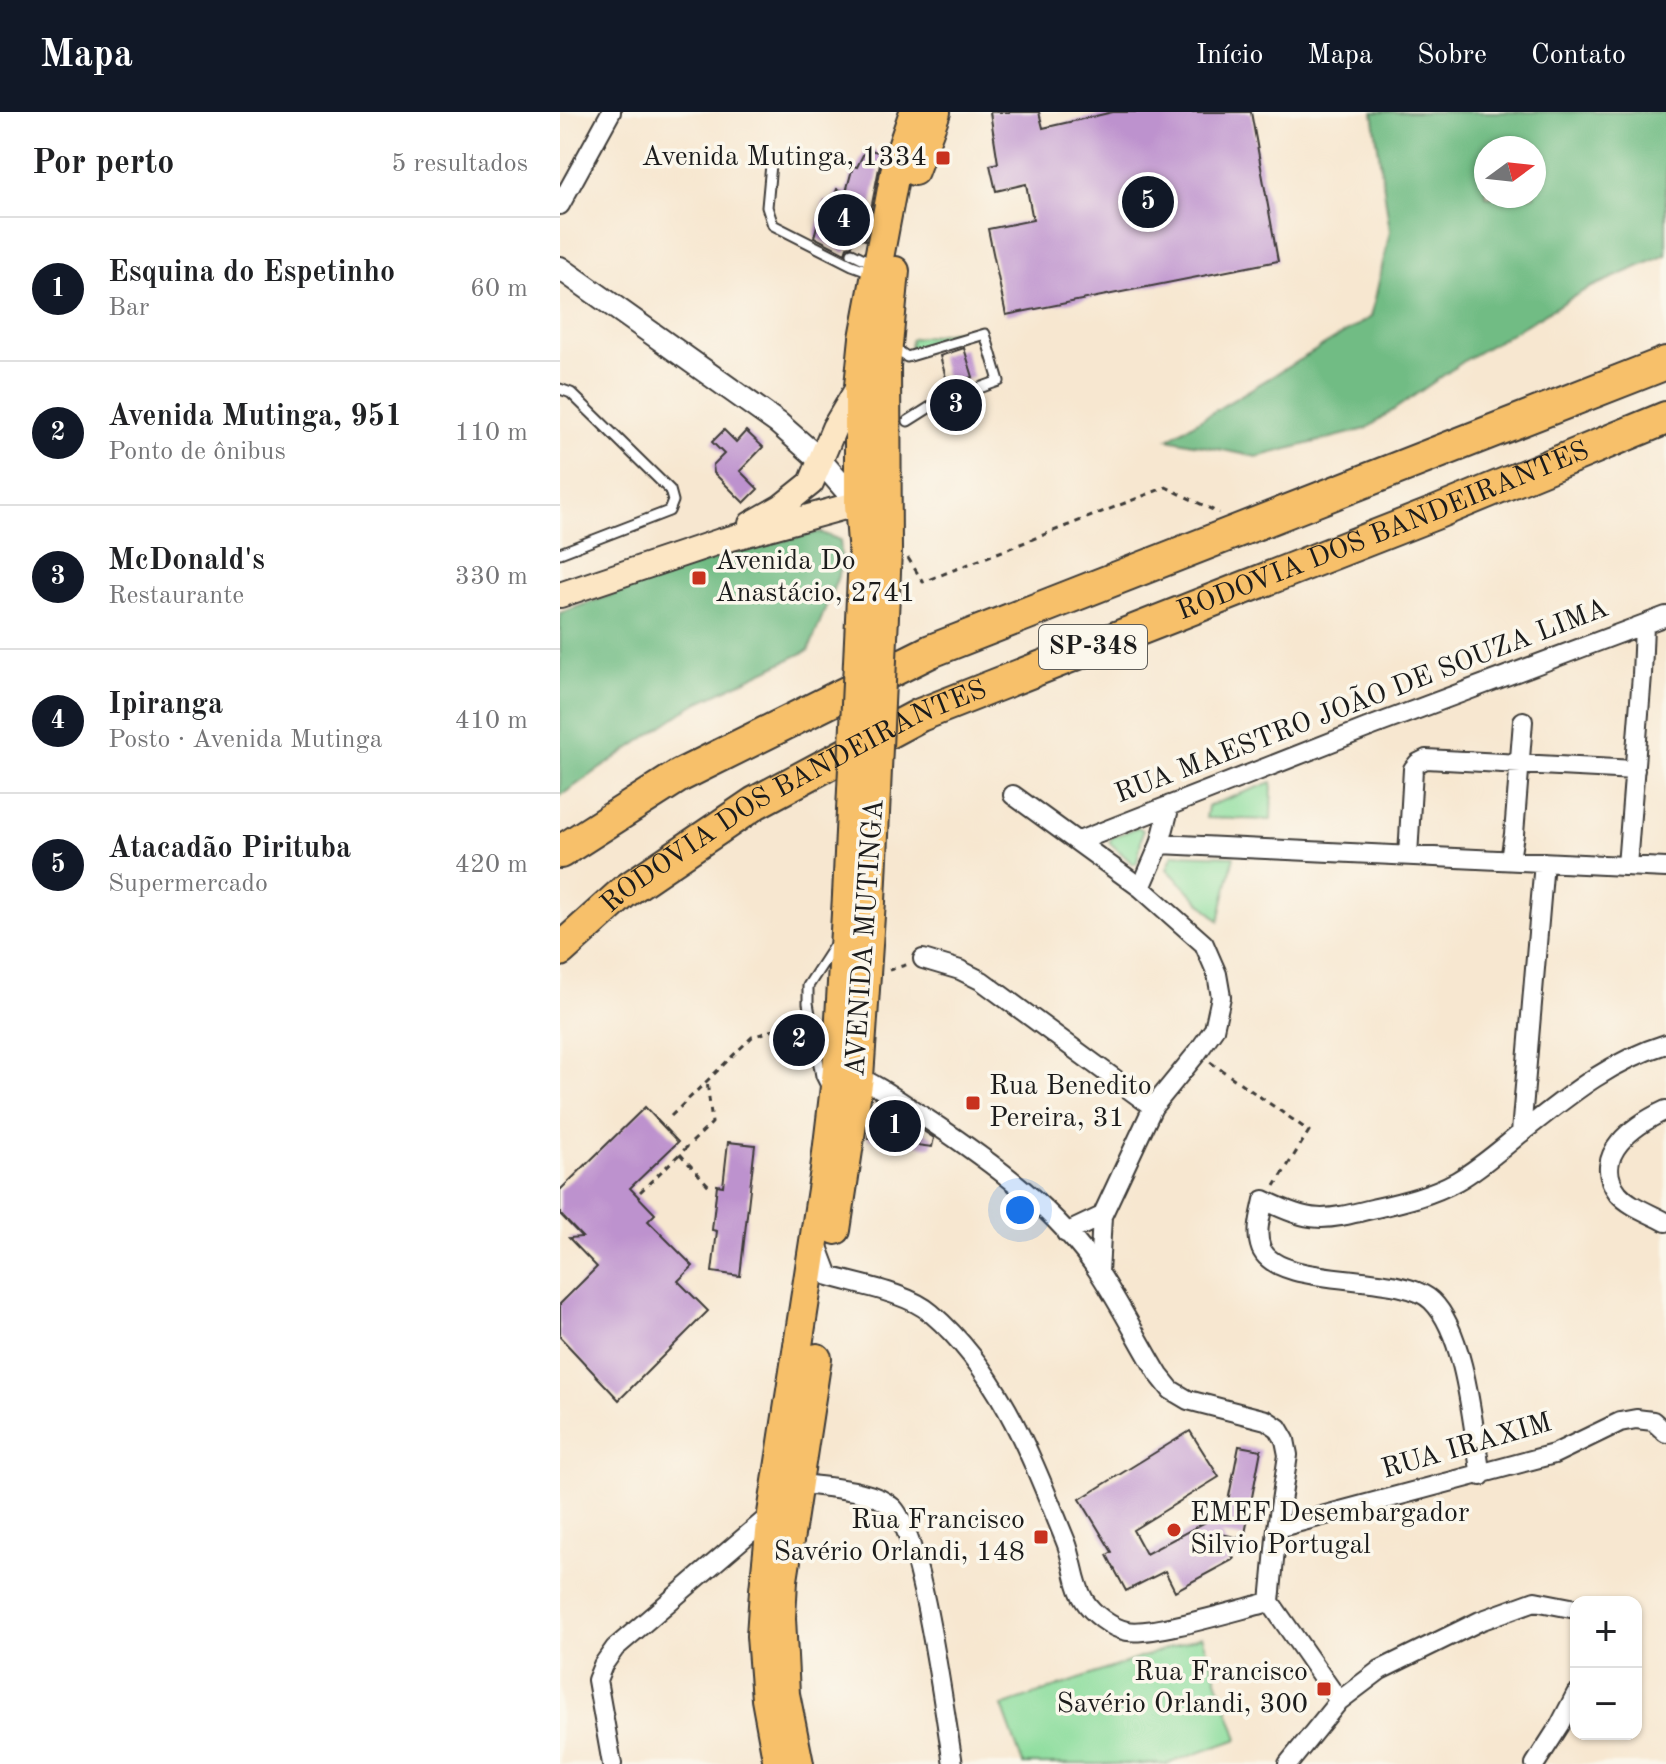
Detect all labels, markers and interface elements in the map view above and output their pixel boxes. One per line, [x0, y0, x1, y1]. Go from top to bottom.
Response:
text: Mapa [40, 37, 133, 75]
text: Início [1196, 42, 1263, 70]
text: Mapa [1307, 42, 1373, 70]
text: Sobre [1417, 42, 1487, 70]
text: Contato [1531, 42, 1626, 70]
north arrow [1474, 136, 1546, 208]
place label: Avenida Mutinga, 1334 [642, 144, 927, 172]
text: Por perto [32, 147, 174, 181]
marker: Avenida Mutinga, 1334 [934, 149, 952, 167]
text: 5 resultados [391, 151, 528, 177]
pin: 5 [1122, 172, 1174, 232]
pin: 4 [818, 190, 870, 250]
text: Esquina do Espetinho [108, 258, 395, 288]
text: 1 [50, 276, 66, 302]
text: 60 m [470, 276, 528, 302]
text: Bar [108, 295, 149, 321]
pin: 3 [930, 375, 982, 435]
text: Avenida Mutinga, 951 [108, 402, 402, 432]
text: 2 [50, 420, 66, 446]
text: 110 m [455, 420, 528, 446]
street label: RODOVIA DOS BANDEIRANTES [1174, 437, 1593, 627]
text: Ponto de ônibus [108, 439, 286, 465]
text: McDonald's [108, 546, 265, 576]
place label: Avenida Do Anastácio, 2741 [715, 548, 915, 608]
text: 3 [50, 564, 66, 590]
text: 330 m [455, 564, 528, 590]
marker: Avenida Do Anastácio, 2741 [690, 569, 708, 587]
text: Restaurante [108, 583, 244, 609]
street label: RUA MAESTRO JOÃO DE SOUZA LIMA [1110, 590, 1613, 809]
road number: SP-348 [1039, 625, 1147, 669]
street label: RODOVIA DOS BANDEIRANTES [596, 676, 991, 919]
text: Ipiranga [108, 690, 223, 720]
text: 4 [50, 708, 66, 734]
text: 410 m [455, 708, 528, 734]
text: Posto · Avenida Mutinga [108, 727, 383, 753]
street label: AVENIDA MUTINGA [842, 798, 890, 1078]
text: Atacadão Pirituba [108, 834, 351, 864]
text: 5 [50, 852, 66, 878]
text: 420 m [455, 852, 528, 878]
text: Supermercado [108, 871, 268, 897]
pin: 2 [773, 1010, 825, 1070]
place label: Rua Benedito Pereira, 31 [989, 1073, 1152, 1133]
marker: Rua Benedito Pereira, 31 [964, 1094, 982, 1112]
pin: 1 [869, 1096, 921, 1156]
your location [1000, 1190, 1040, 1230]
street label: RUA IRAXIM [1379, 1409, 1555, 1485]
place label: EMEF Desembargador Silvio Portugal [1190, 1500, 1469, 1560]
place label: Rua Francisco Savério Orlandi, 148 [773, 1507, 1025, 1567]
marker: EMEF Desembargador Silvio Portugal [1165, 1521, 1183, 1539]
marker: Rua Francisco Savério Orlandi, 148 [1032, 1528, 1050, 1546]
map controls [1570, 1596, 1642, 1740]
button: + [1570, 1596, 1642, 1668]
place label: Rua Francisco Savério Orlandi, 300 [1056, 1659, 1308, 1719]
button: − [1570, 1668, 1642, 1740]
marker: Rua Francisco Savério Orlandi, 300 [1315, 1680, 1333, 1698]

